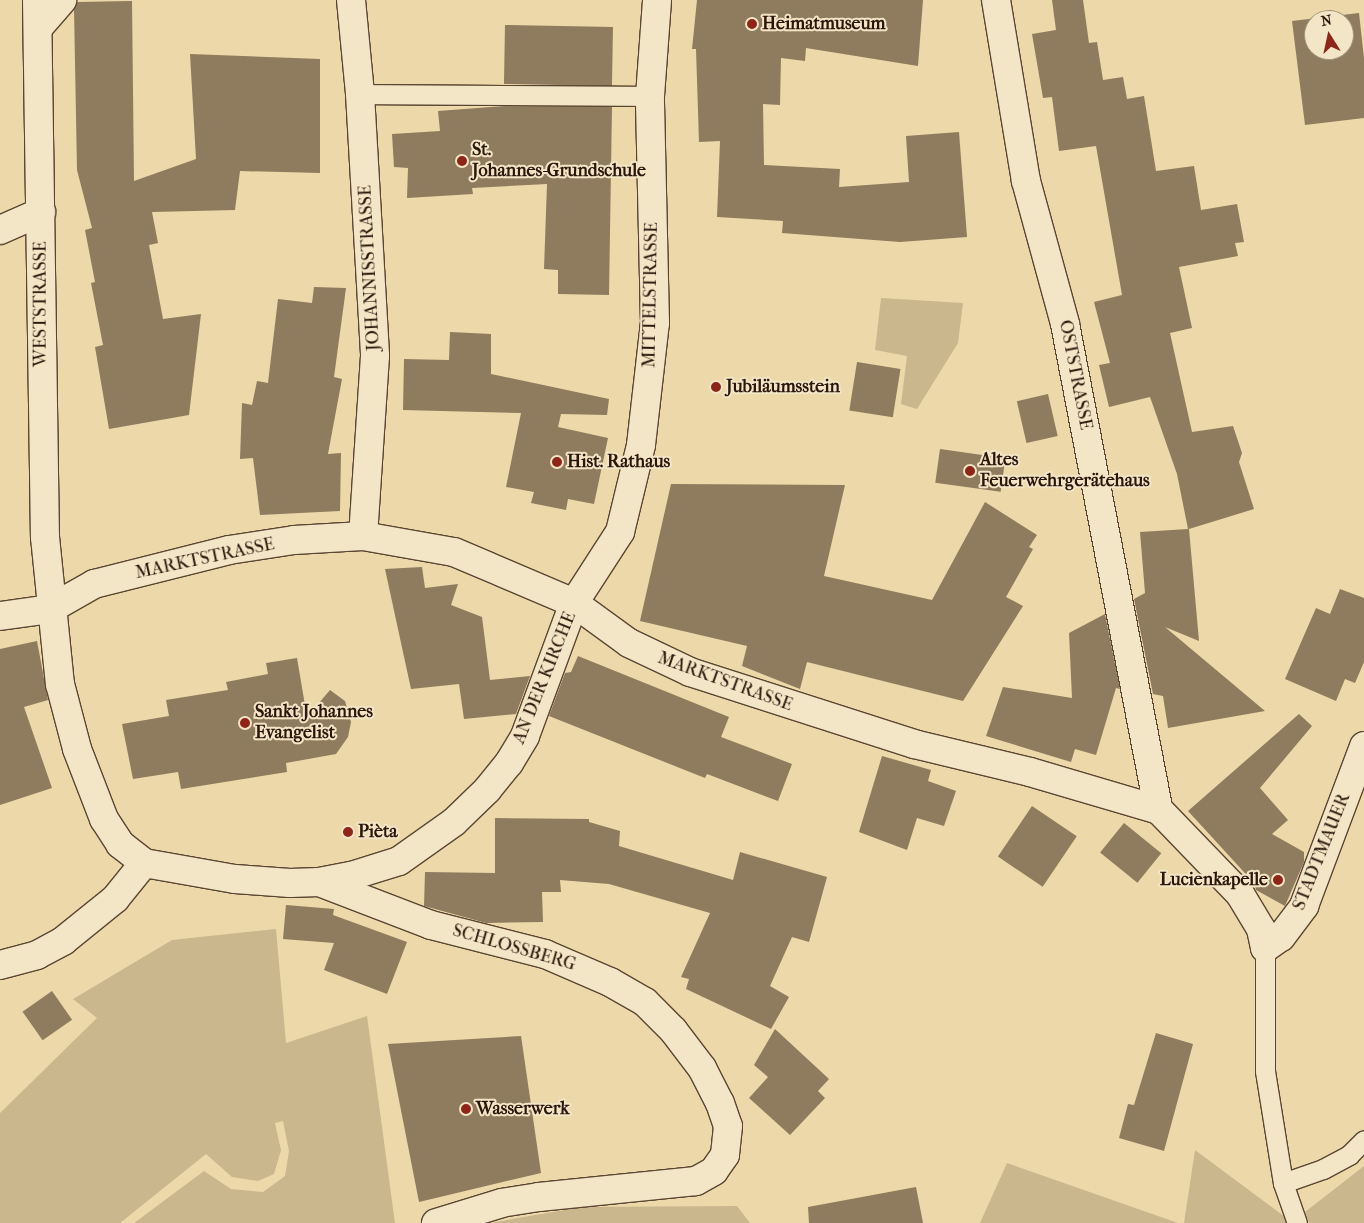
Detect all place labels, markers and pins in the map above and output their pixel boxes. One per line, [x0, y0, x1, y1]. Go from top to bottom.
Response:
place label: Heimatmuseum [762, 13, 886, 35]
marker: Heimatmuseum [746, 18, 758, 30]
place label: St. Johannes-Grundschule [472, 140, 646, 182]
marker: St. Johannes-Grundschule [456, 155, 468, 167]
place label: Jubiläumsstein [726, 376, 840, 398]
marker: Jubiläumsstein [710, 381, 722, 393]
place label: Altes Feuerwehrgerätehaus [980, 450, 1150, 492]
place label: Hist. Rathaus [567, 451, 670, 473]
marker: Hist. Rathaus [551, 456, 563, 468]
marker: Altes Feuerwehrgerätehaus [964, 465, 976, 477]
place label: Sankt Johannes Evangelist [255, 702, 373, 744]
marker: Sankt Johannes Evangelist [239, 717, 251, 729]
place label: Pièta [358, 821, 398, 843]
marker: Pièta [342, 826, 354, 838]
place label: Lucienkapelle [1160, 869, 1268, 891]
marker: Lucienkapelle [1272, 874, 1284, 886]
place label: Wasserwerk [476, 1098, 569, 1120]
marker: Wasserwerk [460, 1103, 472, 1115]

